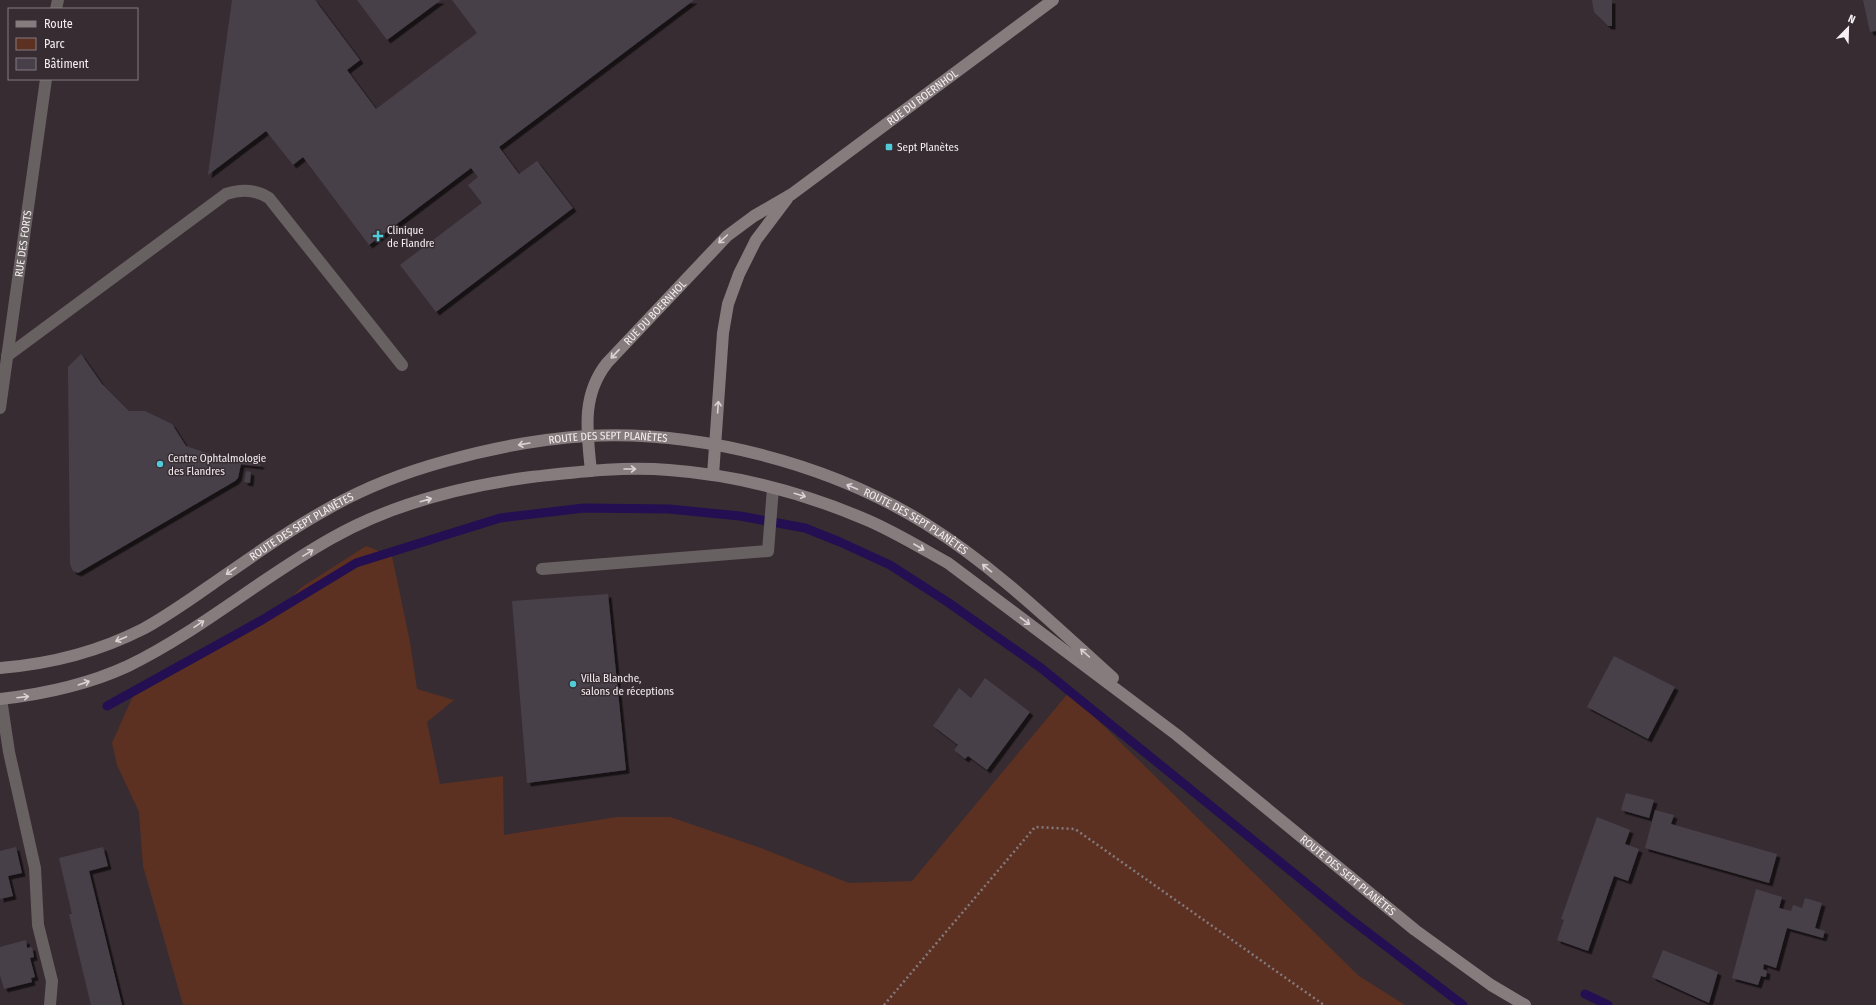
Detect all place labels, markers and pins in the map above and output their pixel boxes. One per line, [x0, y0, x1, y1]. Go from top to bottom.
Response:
place label: Sept Planètes [897, 141, 959, 154]
marker: Sept Planètes [884, 142, 894, 152]
place label: Clinique de Flandre [387, 224, 435, 250]
marker: Clinique de Flandre [372, 230, 384, 242]
place label: Centre Ophtalmologie des Flandres [168, 452, 266, 478]
marker: Centre Ophtalmologie des Flandres [155, 459, 165, 469]
place label: Villa Blanche, salons de réceptions [581, 672, 674, 698]
marker: Villa Blanche, salons de réceptions [568, 679, 578, 689]

